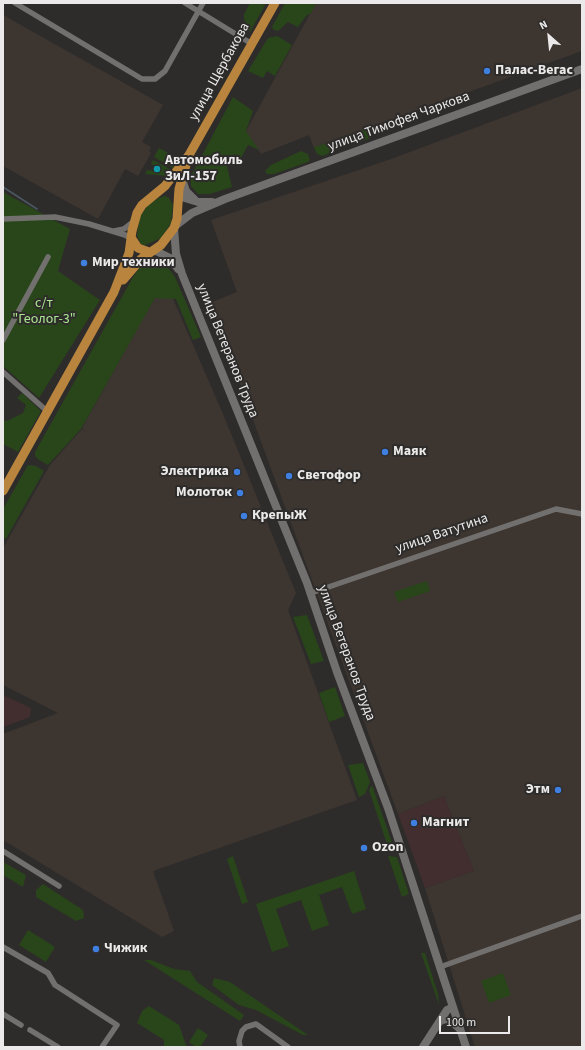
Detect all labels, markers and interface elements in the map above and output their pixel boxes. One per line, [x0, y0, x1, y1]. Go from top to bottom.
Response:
north arrow [529, 16, 569, 56]
text: N [537, 17, 550, 33]
street label: улица Щербакова [186, 20, 254, 124]
place label: Палас-Вегас [495, 63, 573, 79]
marker: Палас-Вегас [482, 66, 492, 76]
street label: улица Тимофея Чаркова [326, 89, 472, 155]
place label: Автомобиль ЗиЛ-157 [165, 153, 243, 186]
marker: Автомобиль ЗиЛ-157 [152, 164, 162, 174]
place label: Мир техники [92, 255, 175, 271]
marker: Мир техники [79, 258, 89, 268]
street label: улица Ветеранов Труда [192, 281, 262, 421]
park label: с/т "Геолог-3" [12, 296, 76, 328]
place label: Маяк [393, 444, 426, 460]
marker: Маяк [380, 447, 390, 457]
place label: Электрика [161, 464, 229, 480]
marker: Электрика [232, 467, 242, 477]
place label: Светофор [297, 468, 361, 484]
marker: Светофор [284, 471, 294, 481]
place label: Молоток [176, 485, 232, 501]
marker: Молоток [235, 488, 245, 498]
place label: КрепыЖ [252, 508, 307, 524]
street label: улица Ватутина [393, 510, 491, 558]
marker: КрепыЖ [239, 511, 249, 521]
street label: улица Ветеранов Труда [314, 583, 378, 723]
place label: Этм [526, 782, 550, 798]
marker: Этм [553, 785, 563, 795]
place label: Магнит [422, 815, 469, 831]
marker: Магнит [409, 818, 419, 828]
place label: Ozon [372, 840, 403, 856]
marker: Ozon [359, 843, 369, 853]
place label: Чижик [104, 941, 147, 957]
marker: Чижик [91, 944, 101, 954]
scale bar [441, 1008, 512, 1034]
text: 100 m [446, 1014, 476, 1031]

